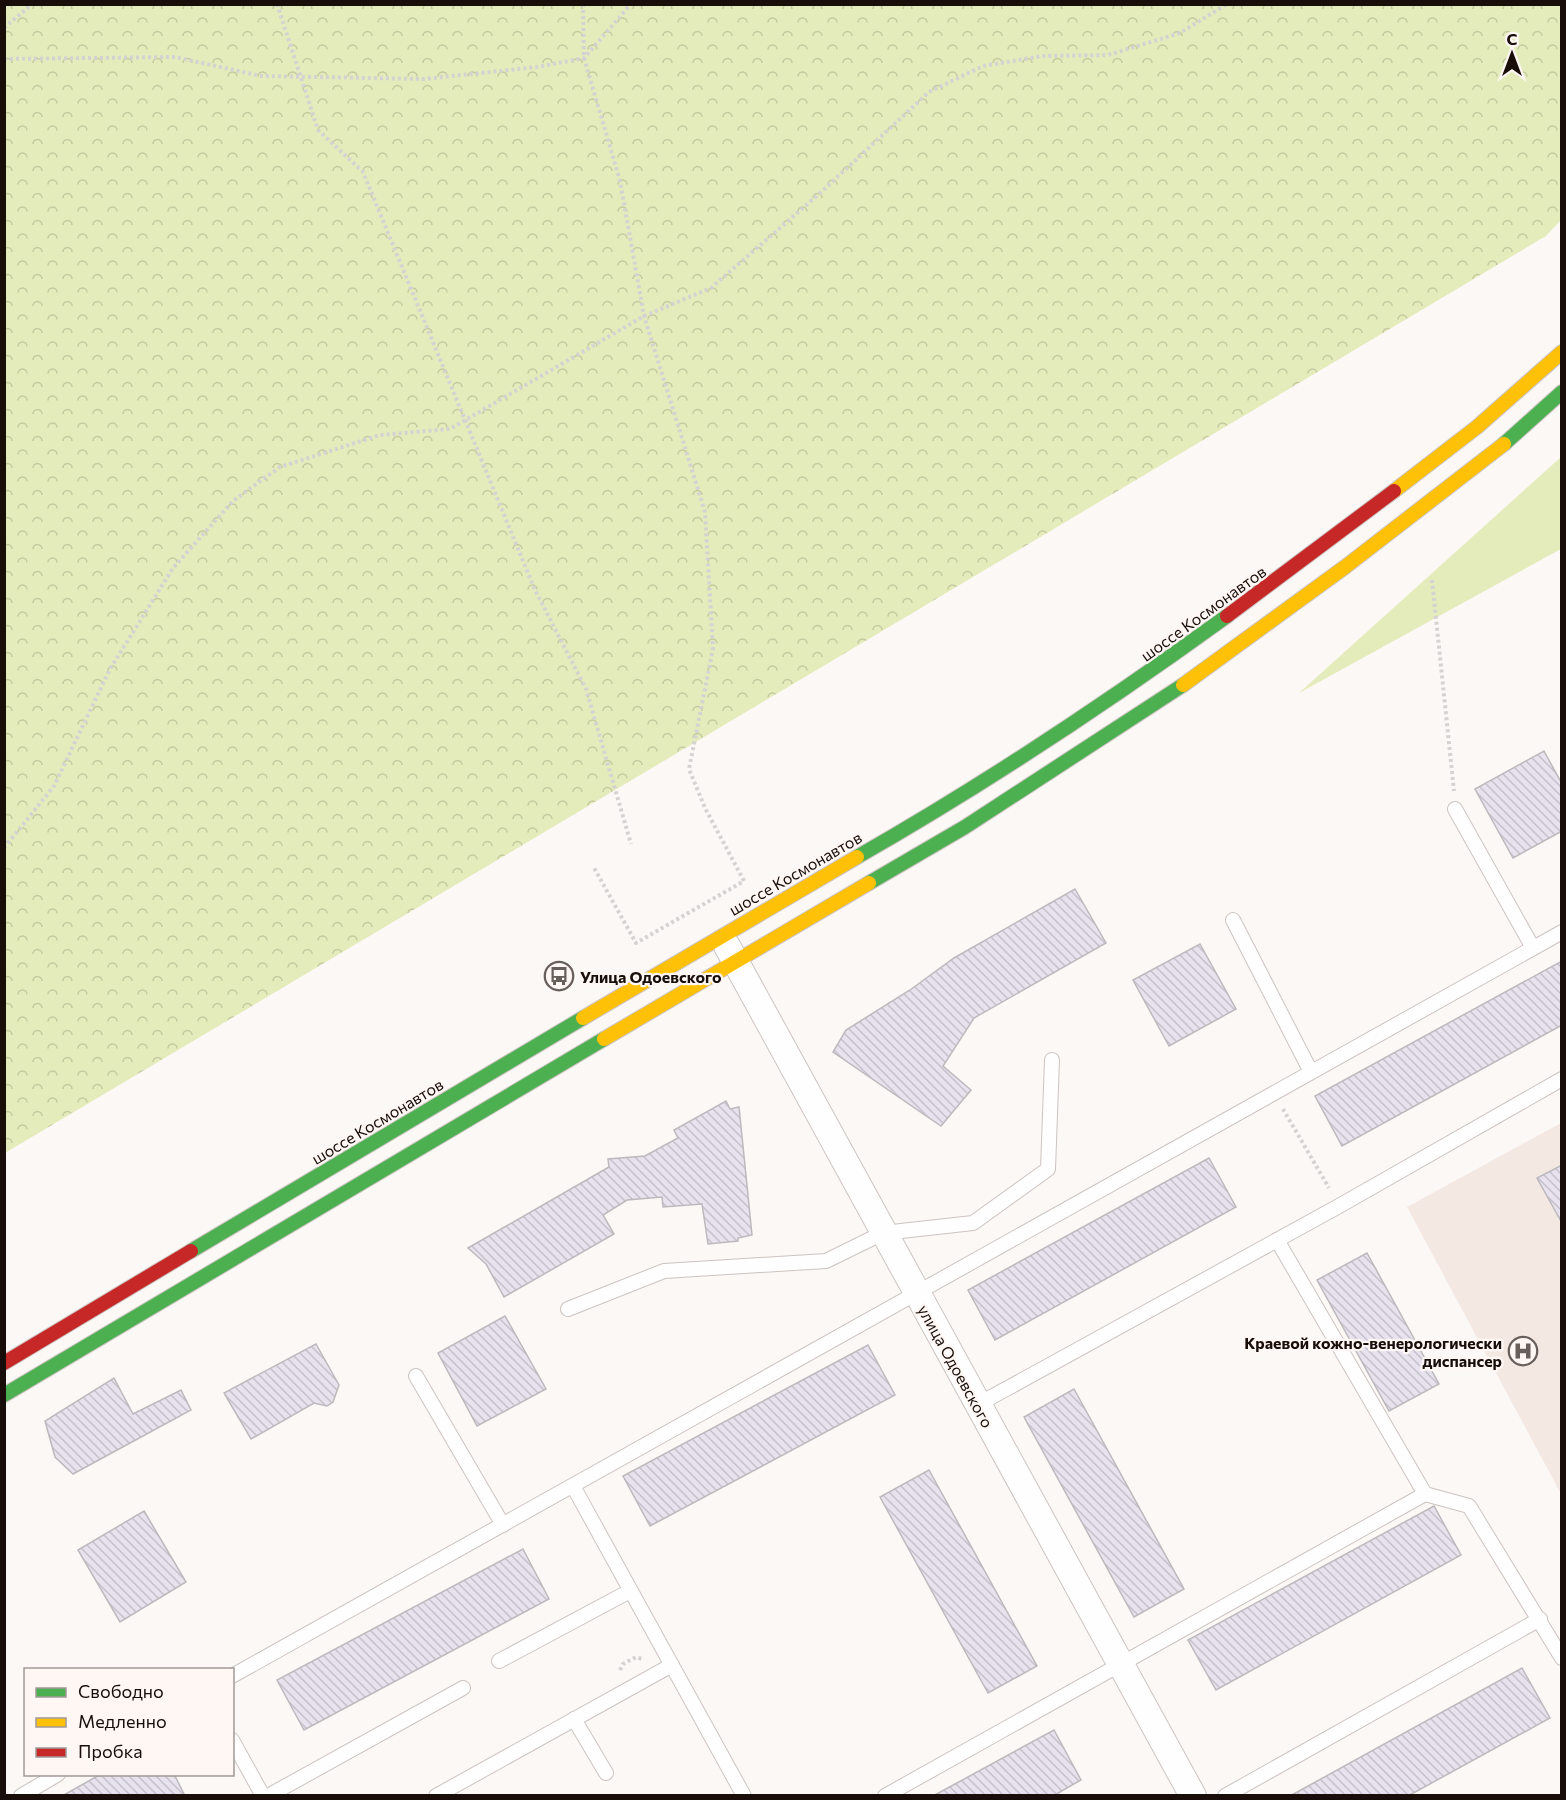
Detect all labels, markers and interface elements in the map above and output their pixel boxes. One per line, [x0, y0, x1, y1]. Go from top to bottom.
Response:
north arrow [1482, 24, 1542, 84]
text: С [1507, 29, 1518, 48]
street label: шоссе Космонавтов [1137, 561, 1269, 665]
street label: шоссе Космонавтов [725, 827, 865, 919]
bus stop icon: Улица Одоевского [543, 960, 575, 992]
place label: Улица Одоевского [580, 967, 722, 986]
street label: шоссе Космонавтов [308, 1074, 446, 1168]
street label: улица Одоевского [914, 1301, 998, 1431]
place label: Краевой кожно-венерологически диспансер [1244, 1333, 1502, 1370]
hospital icon: Краевой кожно-венерологически диспансер [1507, 1335, 1539, 1367]
legend [24, 1668, 234, 1776]
text: Свободно [78, 1680, 164, 1702]
text: Медленно [78, 1710, 167, 1732]
text: Пробка [78, 1740, 143, 1762]

